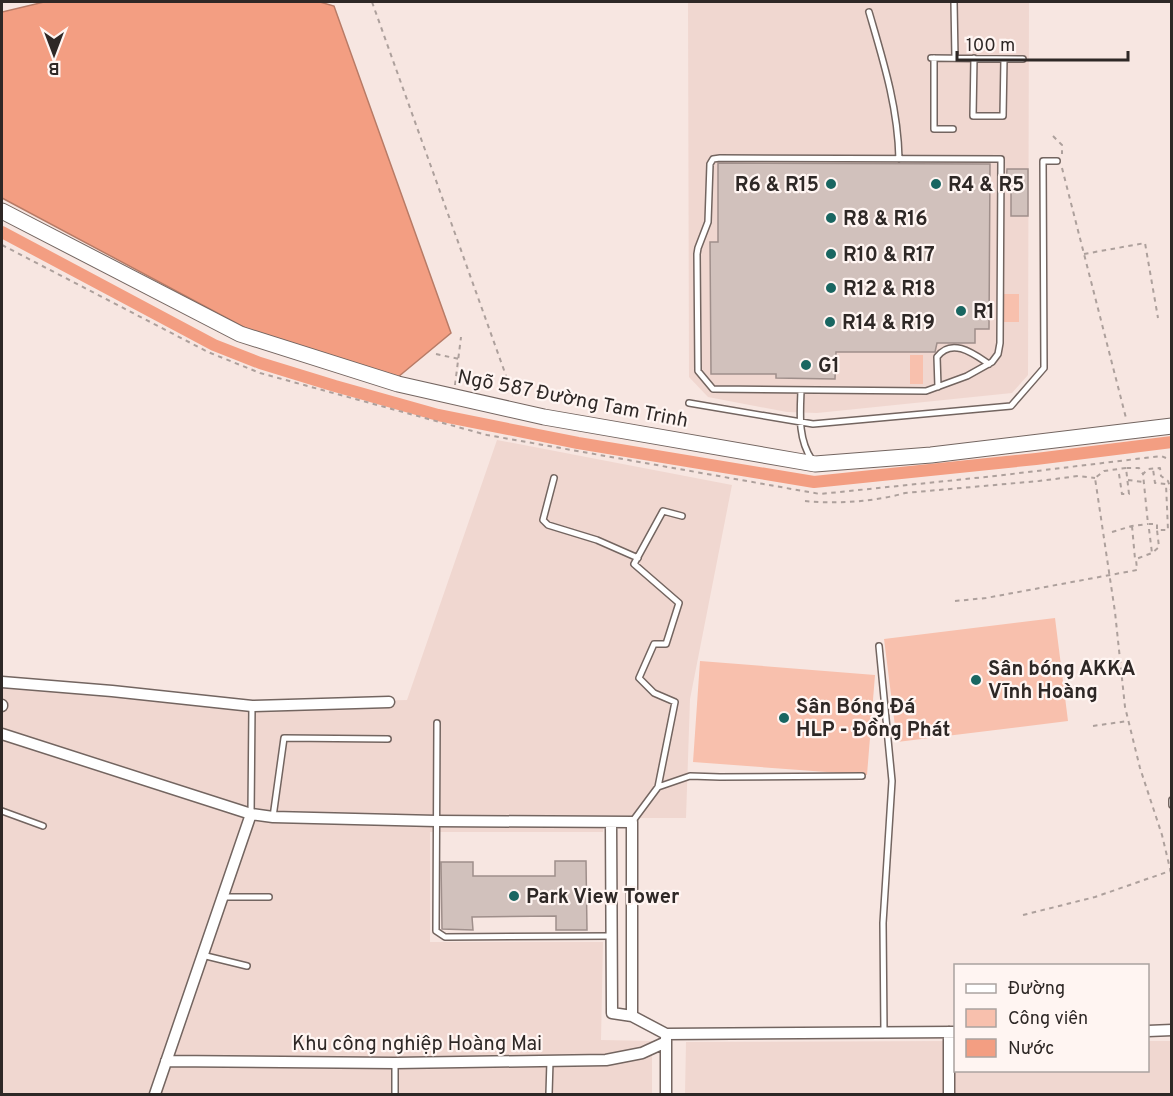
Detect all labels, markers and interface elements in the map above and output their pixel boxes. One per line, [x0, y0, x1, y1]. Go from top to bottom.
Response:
north arrow [24, 24, 84, 84]
scale bar [957, 24, 1128, 62]
text: 100 m [966, 35, 1015, 58]
text: B [48, 57, 60, 77]
place label: R6 & R15 [735, 173, 819, 199]
place label: R4 & R5 [948, 173, 1024, 199]
marker: R6 & R15 [824, 177, 838, 191]
marker: R4 & R5 [929, 177, 943, 191]
place label: R8 & R16 [843, 207, 928, 233]
marker: R8 & R16 [824, 211, 838, 225]
place label: R10 & R17 [843, 243, 935, 269]
marker: R10 & R17 [824, 247, 838, 261]
place label: R12 & R18 [843, 277, 936, 303]
marker: R12 & R18 [824, 281, 838, 295]
place label: R1 [973, 300, 995, 326]
marker: R1 [954, 304, 968, 318]
place label: R14 & R19 [842, 311, 935, 337]
marker: R14 & R19 [823, 315, 837, 329]
place label: G1 [818, 354, 840, 380]
marker: G1 [799, 358, 813, 372]
street label: Ngõ 587 Đường Tam Trinh [455, 365, 690, 435]
place label: Sân bóng AKKA Vĩnh Hoàng [988, 657, 1136, 706]
marker: Sân bóng AKKA Vĩnh Hoàng [969, 673, 983, 687]
place label: Sân Bóng Đá HLP - Đồng Phát [796, 695, 951, 744]
marker: Sân Bóng Đá HLP - Đồng Phát [777, 711, 791, 725]
place label: Park View Tower [526, 885, 680, 911]
marker: Park View Tower [507, 889, 521, 903]
legend [954, 964, 1149, 1072]
text: Đường [1008, 978, 1065, 1001]
text: Công viên [1008, 1008, 1088, 1031]
street label: Khu công nghiệp Hoàng Mai [292, 1032, 542, 1058]
text: Nước [1008, 1038, 1054, 1061]

